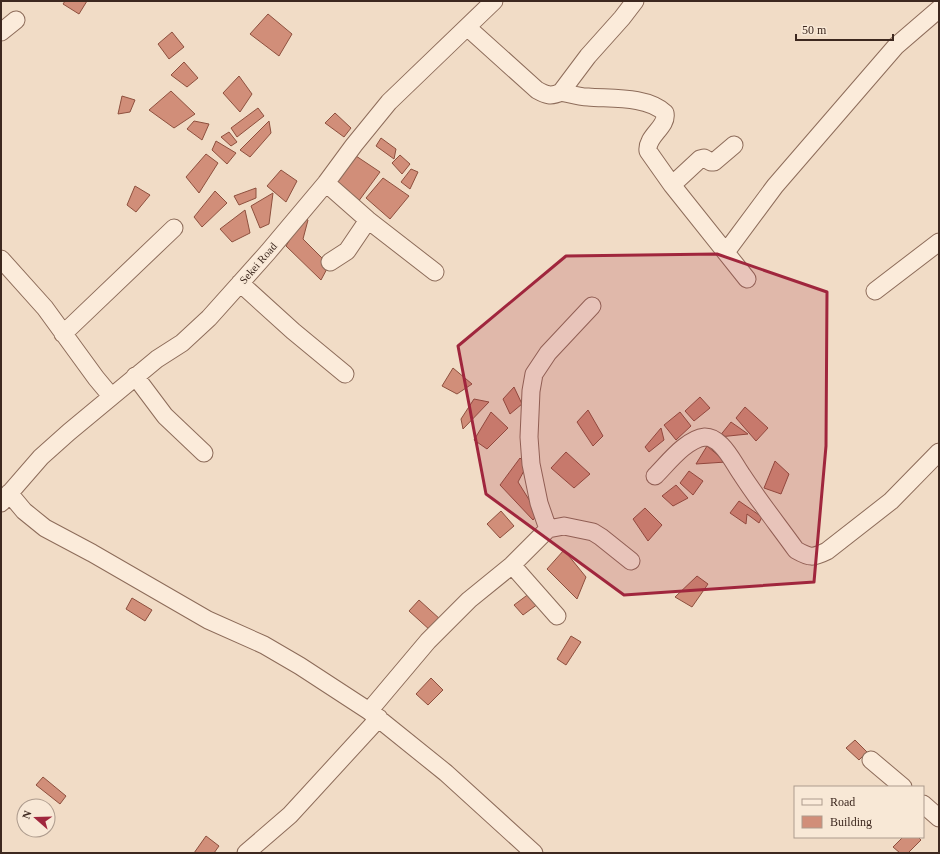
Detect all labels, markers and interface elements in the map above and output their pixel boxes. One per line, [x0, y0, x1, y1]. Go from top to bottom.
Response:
scale bar [796, 16, 893, 42]
text: 50 m [802, 23, 827, 37]
street label: Sekei Road [237, 240, 279, 286]
legend [794, 786, 924, 838]
text: Road [830, 795, 855, 809]
north arrow [16, 798, 56, 838]
text: N [20, 809, 34, 820]
text: Building [830, 815, 872, 829]

